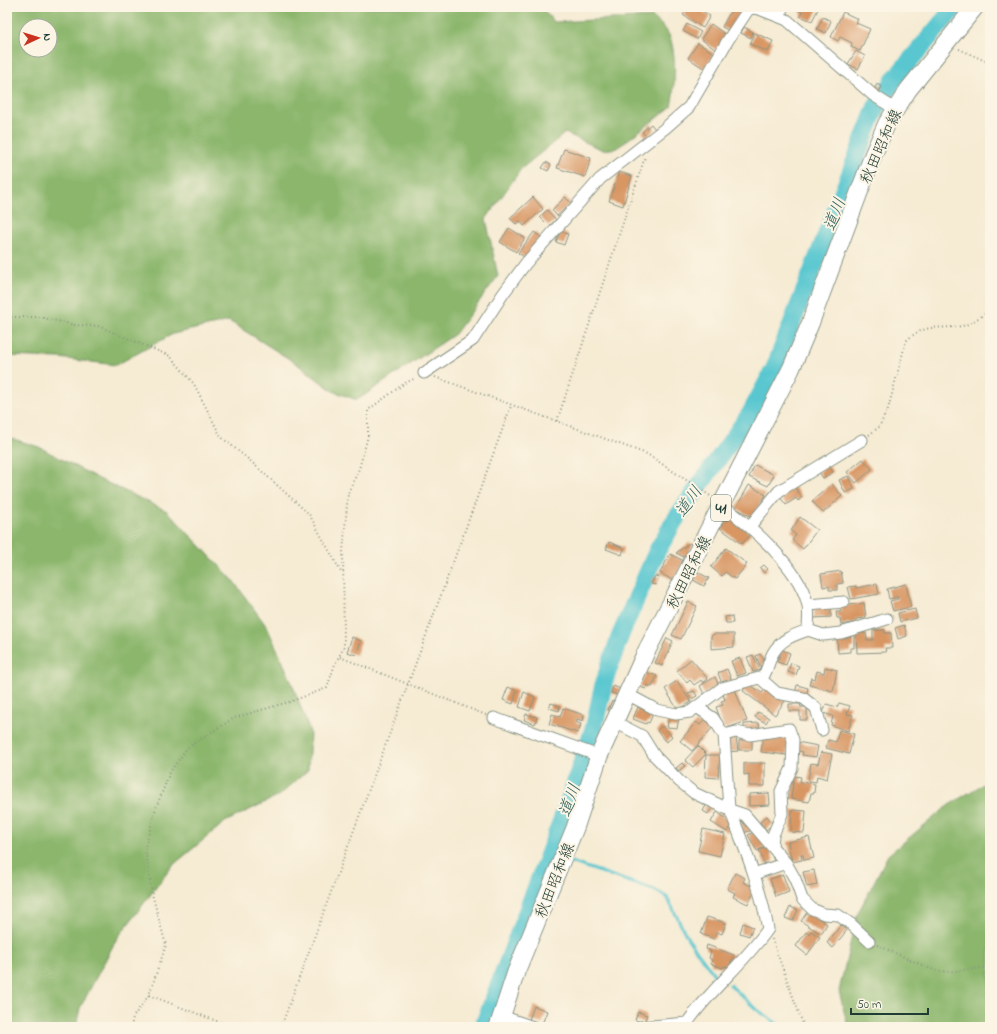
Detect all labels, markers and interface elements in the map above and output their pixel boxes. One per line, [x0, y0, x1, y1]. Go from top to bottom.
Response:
north arrow [18, 18, 58, 58]
text: N [39, 33, 55, 42]
street label: 秋田昭和線 [855, 105, 909, 188]
water label: 道川 [818, 194, 853, 235]
water label: 道川 [669, 481, 709, 523]
road number: 41 [711, 495, 731, 521]
street label: 秋田昭和線 [661, 532, 719, 614]
water label: 道川 [553, 780, 588, 821]
street label: 秋田昭和線 [530, 839, 582, 922]
scale bar [851, 990, 928, 1016]
text: 50 m [857, 996, 881, 1014]

